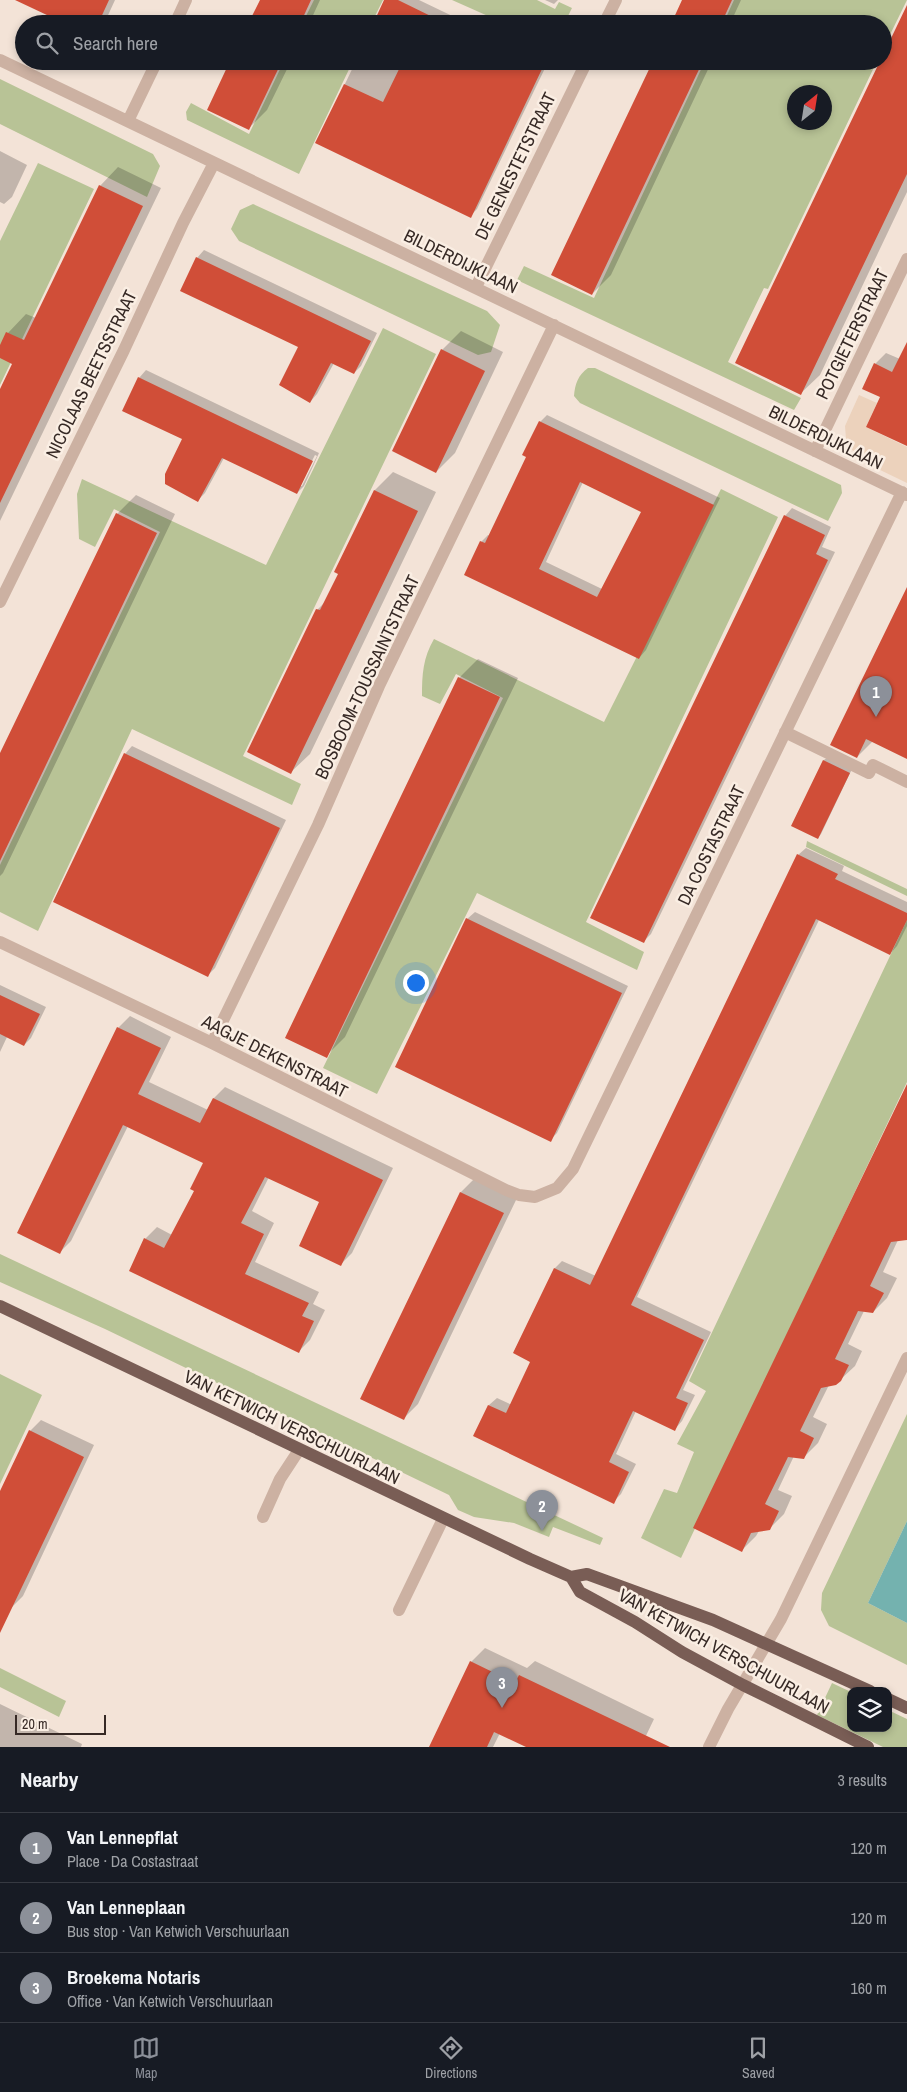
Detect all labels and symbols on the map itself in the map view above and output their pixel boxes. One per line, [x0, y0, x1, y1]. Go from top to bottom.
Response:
north arrow [787, 85, 832, 130]
street label: DE GENESTETSTRAAT [468, 88, 562, 244]
street label: BILDERDIJKLAAN [400, 223, 522, 299]
street label: POTGIETERSTRAAT [810, 265, 894, 403]
street label: NICOLAAS BEETSSTRAAT [39, 286, 143, 462]
street label: BILDERDIJKLAAN [765, 399, 887, 475]
street label: BOSBOOM-TOUSSAINTSTRAAT [309, 571, 425, 783]
pin: 1 [860, 676, 892, 717]
street label: DA COSTASTRAAT [671, 781, 751, 909]
your location [403, 970, 429, 996]
street label: AAGJE DEKENSTRAAT [197, 1008, 352, 1104]
street label: VAN KETWICH VERSCHUURLAAN [180, 1364, 404, 1490]
pin: 2 [526, 1490, 558, 1531]
street label: VAN KETWICH VERSCHUURLAAN [614, 1582, 834, 1720]
pin: 3 [486, 1667, 518, 1708]
scale bar [15, 1712, 106, 1735]

